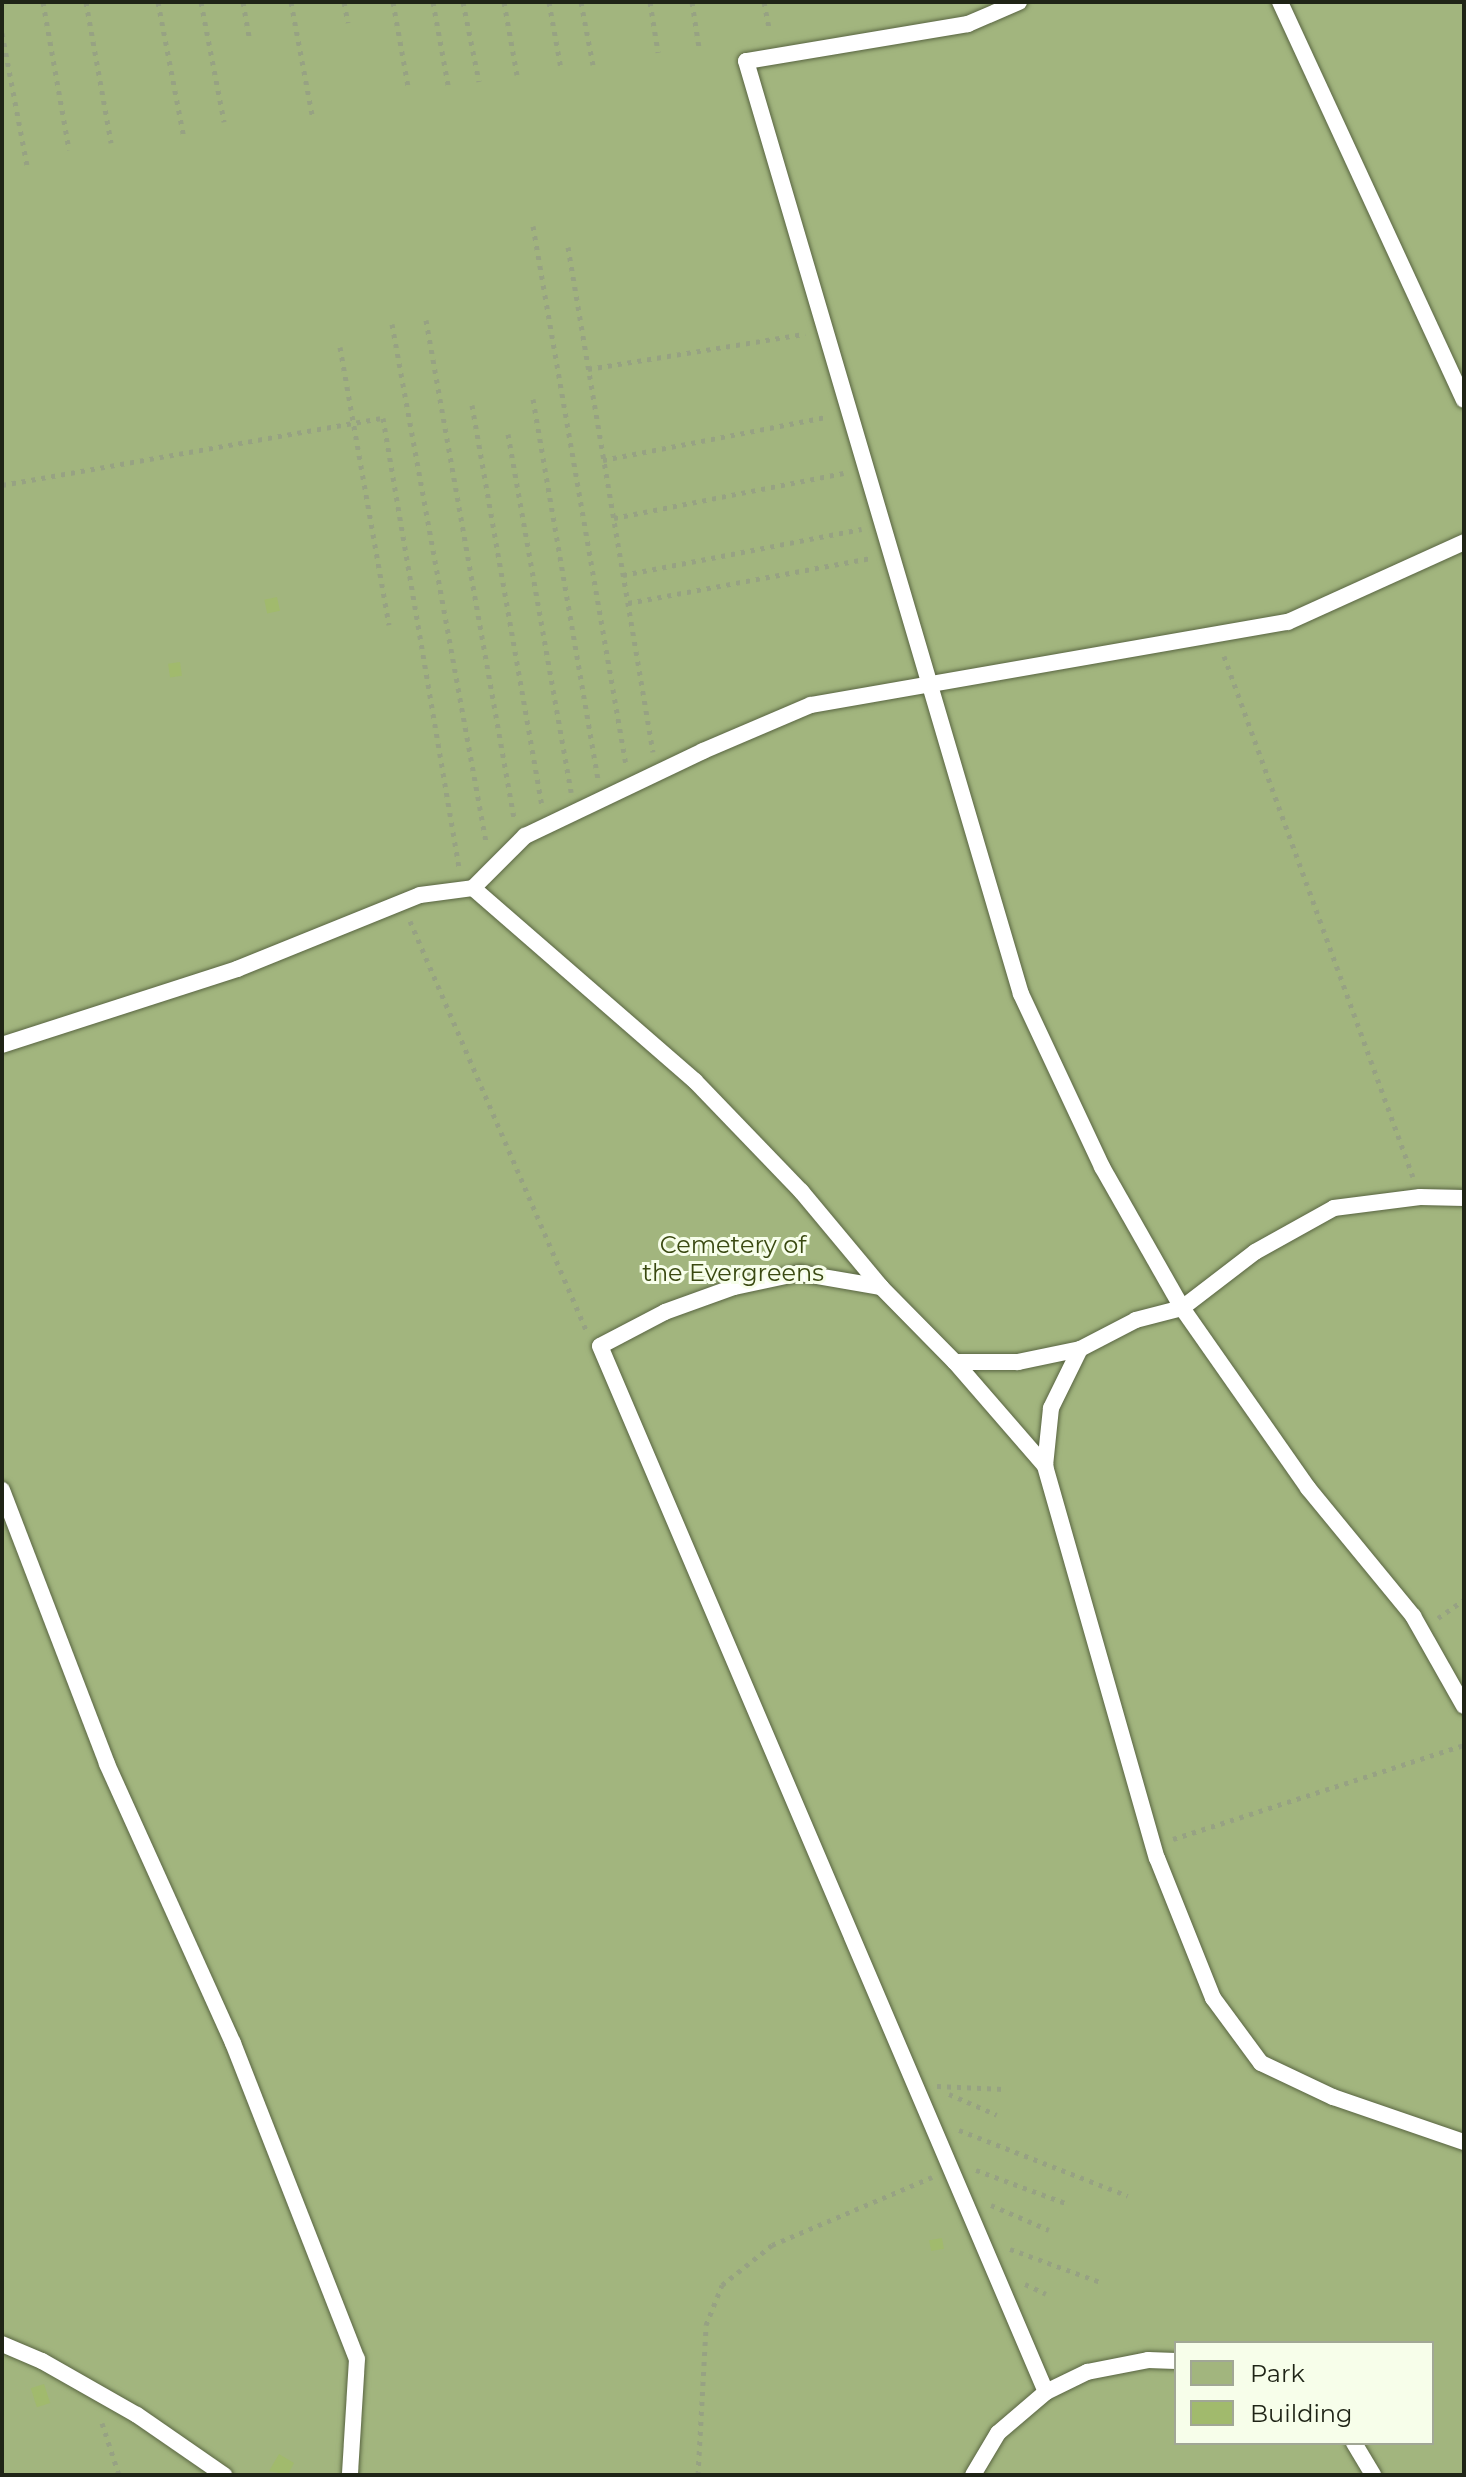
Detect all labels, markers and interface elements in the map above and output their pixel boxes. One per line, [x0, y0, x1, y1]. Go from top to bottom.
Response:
park label: Cemetery of the Evergreens [642, 1231, 824, 1287]
legend [1174, 2341, 1434, 2445]
text: Park [1250, 2359, 1305, 2388]
text: Building [1250, 2399, 1353, 2428]

